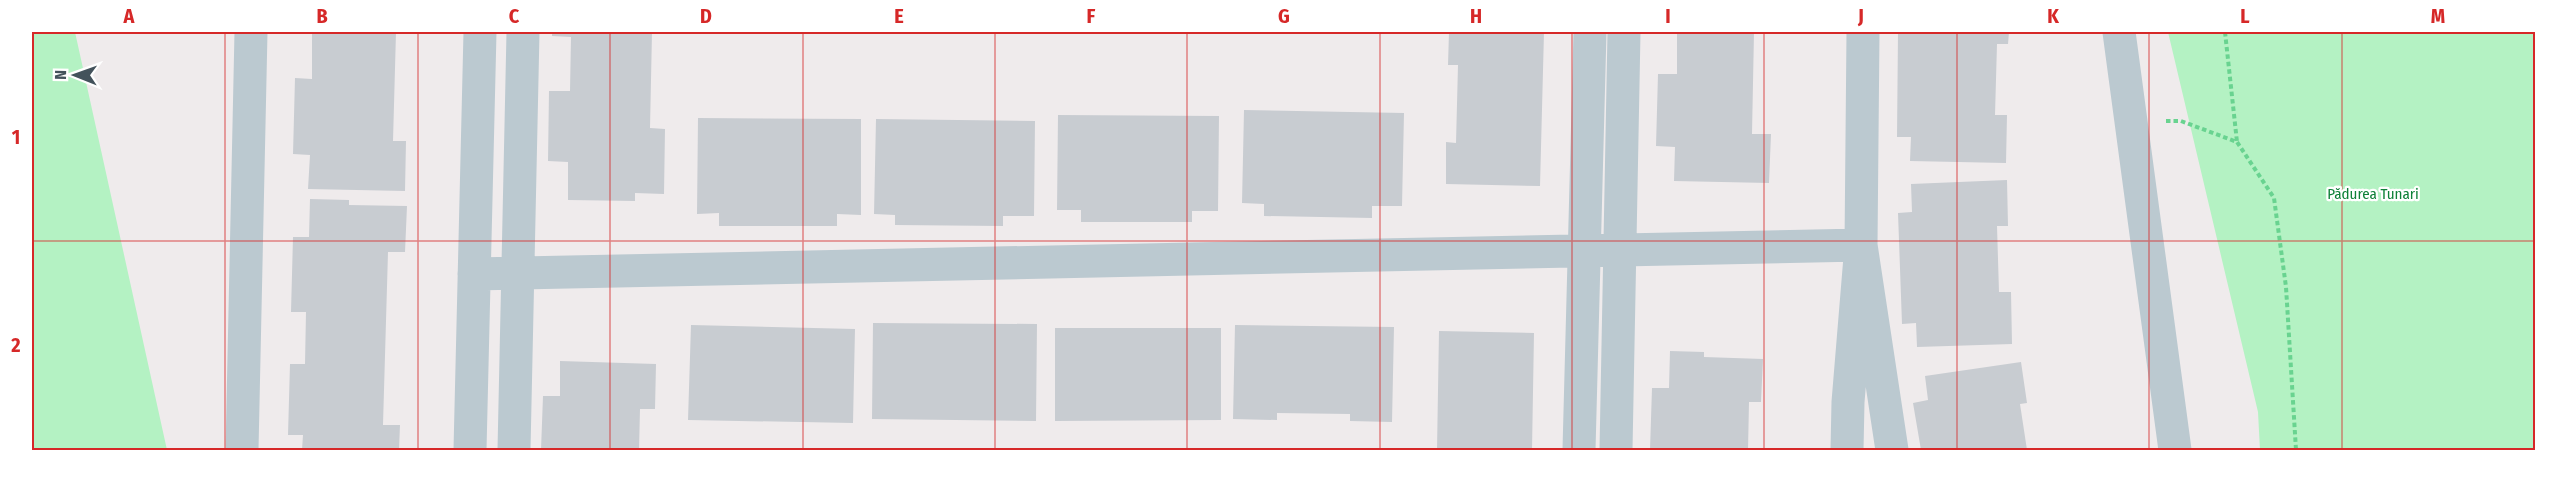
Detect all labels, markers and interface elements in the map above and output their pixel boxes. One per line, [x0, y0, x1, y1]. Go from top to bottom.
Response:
text: A [123, 4, 136, 28]
text: B [316, 4, 328, 28]
text: C [509, 4, 520, 28]
text: D [700, 4, 712, 28]
text: E [894, 4, 904, 28]
text: F [1087, 4, 1096, 28]
text: G [1278, 4, 1290, 28]
text: H [1470, 4, 1482, 28]
text: I [1665, 4, 1671, 28]
text: J [1857, 4, 1864, 28]
text: K [2047, 4, 2059, 28]
text: L [2240, 4, 2250, 28]
text: M [2431, 4, 2445, 28]
north arrow [45, 45, 105, 105]
text: N [51, 70, 70, 80]
text: 1 [12, 125, 20, 149]
park label: Pădurea Tunari [2327, 185, 2419, 203]
text: 2 [10, 333, 21, 357]

